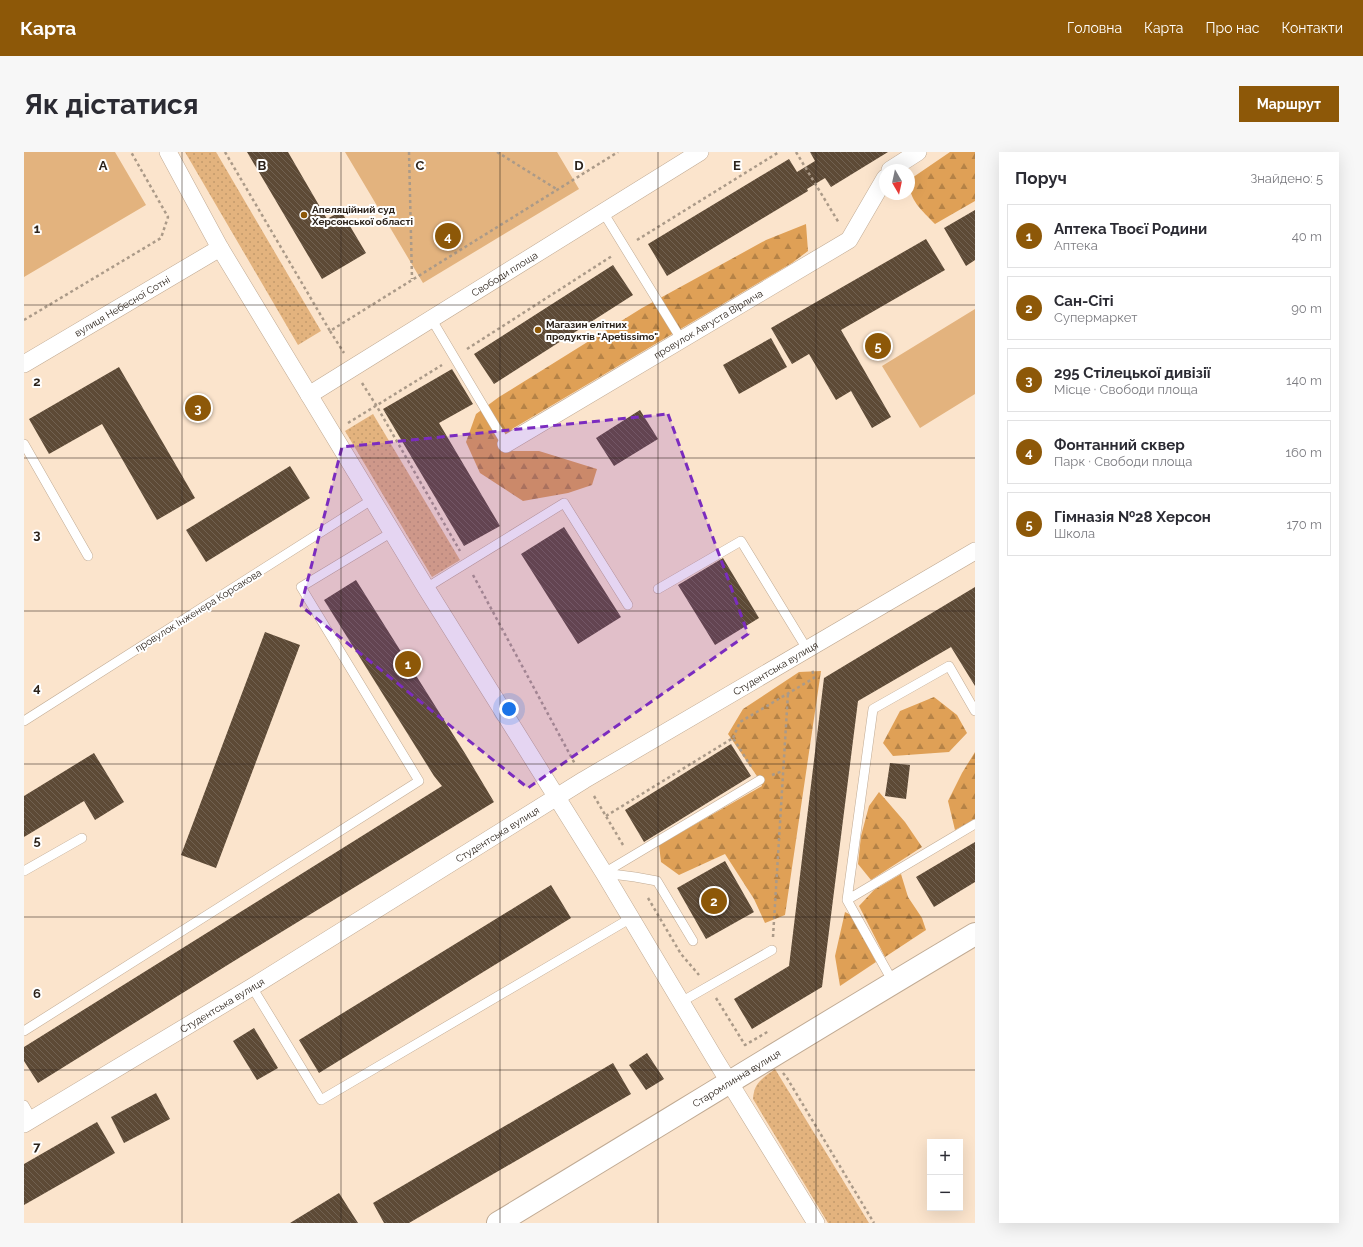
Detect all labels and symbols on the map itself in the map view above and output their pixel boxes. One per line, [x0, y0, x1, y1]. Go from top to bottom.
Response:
text: A [99, 158, 108, 173]
text: B [258, 158, 267, 173]
text: C [416, 158, 425, 173]
text: D [574, 158, 584, 173]
text: E [733, 158, 741, 173]
north arrow [879, 164, 915, 200]
place label: Апеляційний суд Херсонської області [311, 204, 413, 227]
marker: Апеляційний суд Херсонської області [299, 210, 309, 220]
text: 1 [34, 221, 41, 236]
pin: 4 [435, 221, 461, 251]
street label: Свободи площа [470, 249, 540, 299]
street label: вулиця Небесної Сотні [73, 274, 172, 339]
street label: провулок Августа Вірлича [652, 288, 765, 361]
place label: Магазин елітних продуктів "Apetissimo" [546, 319, 658, 342]
marker: Магазин елітних продуктів "Apetissimo" [533, 325, 543, 335]
pin: 5 [865, 331, 891, 361]
text: 2 [33, 374, 41, 389]
pin: 3 [185, 393, 211, 423]
text: 3 [33, 527, 41, 542]
street label: провулок Інженера Корсакова [133, 567, 263, 654]
street label: Студентська вулиця [731, 639, 820, 697]
pin: 1 [395, 649, 421, 679]
text: 4 [33, 680, 41, 695]
your location [499, 699, 519, 719]
street label: Студентська вулиця [454, 804, 541, 865]
text: 5 [33, 833, 41, 848]
pin: 2 [701, 886, 727, 916]
street label: Студентська вулиця [178, 976, 266, 1035]
text: 6 [33, 986, 41, 1001]
street label: Старомлинна вулиця [691, 1047, 783, 1109]
text: 7 [33, 1139, 41, 1154]

